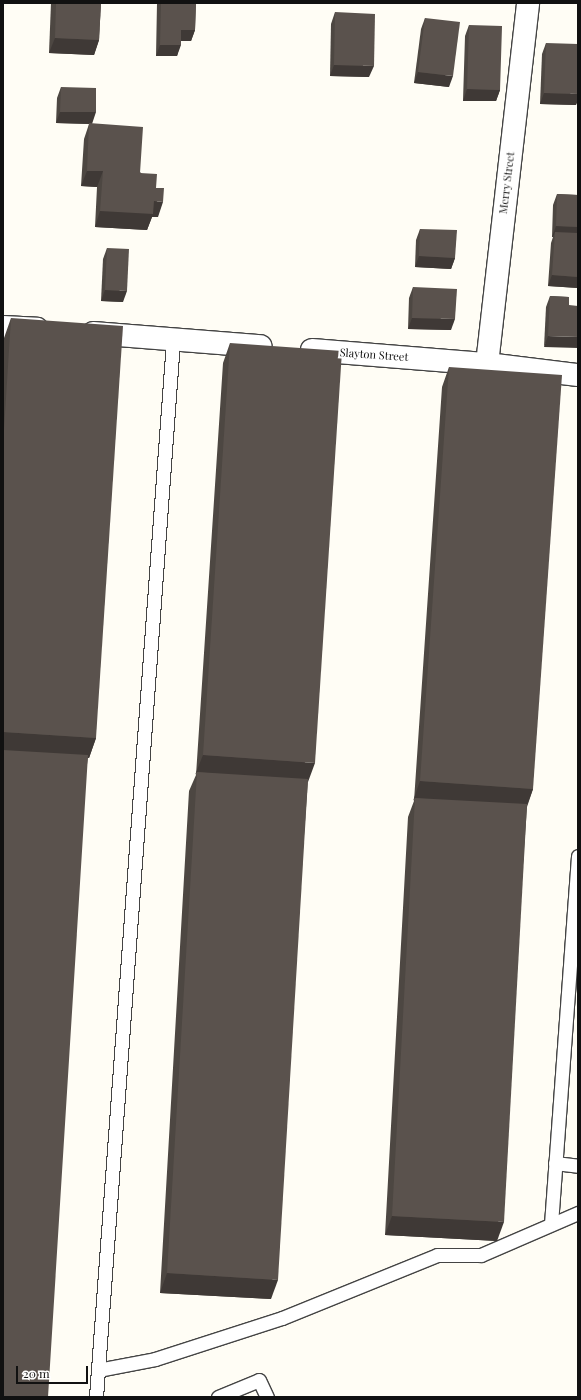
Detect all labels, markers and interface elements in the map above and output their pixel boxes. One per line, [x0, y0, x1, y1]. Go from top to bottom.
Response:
street label: Merry Street [497, 151, 517, 215]
street label: Slayton Street [339, 346, 409, 364]
scale bar [18, 1358, 90, 1384]
text: 20 m [23, 1365, 50, 1381]

